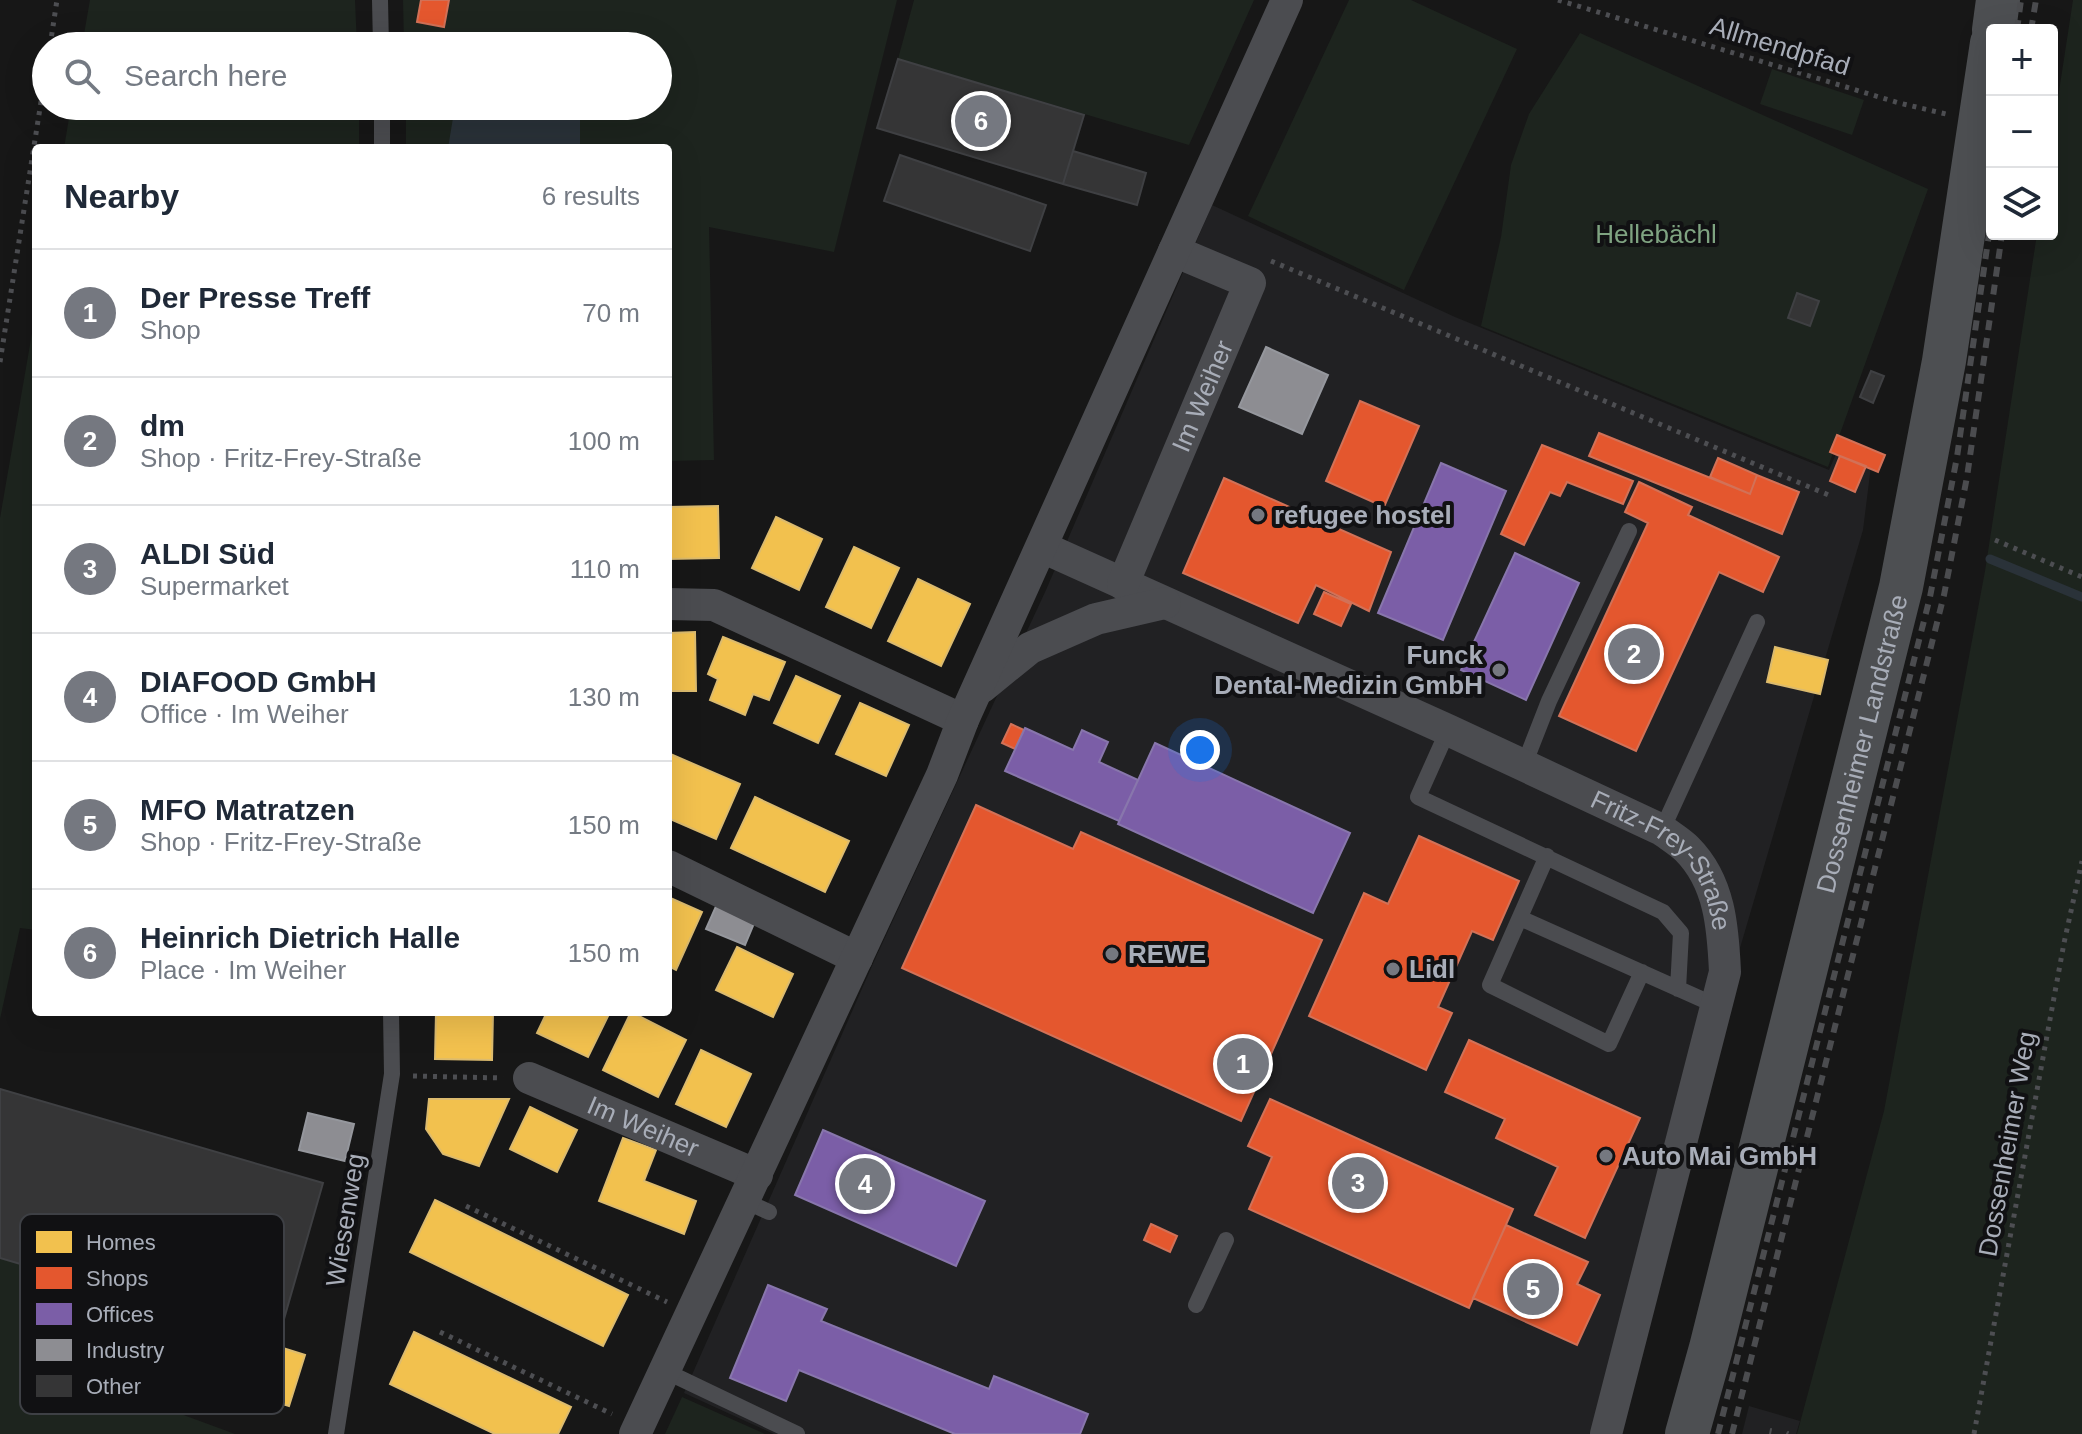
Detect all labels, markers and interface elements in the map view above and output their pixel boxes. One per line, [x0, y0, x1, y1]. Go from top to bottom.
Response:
street label: Allmendpfad [1706, 11, 1854, 81]
map controls [1986, 24, 2058, 240]
button: + [1986, 24, 2058, 96]
search box [32, 32, 672, 120]
icon: search [60, 54, 104, 98]
text: Search here [124, 59, 287, 92]
pin: 6 [955, 91, 1007, 151]
button: − [1986, 96, 2058, 168]
button: layers [1986, 168, 2058, 240]
text: Nearby [64, 177, 179, 215]
text: 6 results [542, 181, 640, 211]
park label: Hellebächl [1595, 219, 1717, 249]
text: Der Presse Treff [140, 281, 370, 314]
text: 1 [83, 298, 97, 328]
text: 70 m [582, 298, 640, 328]
text: Shop [140, 315, 201, 345]
street label: Im Weiher [1166, 336, 1239, 456]
text: dm [140, 409, 185, 442]
text: 2 [83, 426, 97, 456]
text: 100 m [568, 426, 640, 456]
text: Shop · Fritz-Frey-Straße [140, 443, 422, 473]
place label: refugee hostel [1274, 500, 1452, 530]
marker: refugee hostel [1249, 506, 1267, 524]
text: ALDI Süd [140, 537, 275, 570]
text: 3 [83, 554, 97, 584]
text: 110 m [570, 554, 640, 584]
text: Supermarket [140, 571, 289, 601]
street label: Dossenheimer Landstraße [1810, 591, 1914, 896]
pin: 2 [1608, 624, 1660, 684]
place label: Funck Dental-Medizin GmbH [1214, 640, 1484, 700]
marker: Funck Dental-Medizin GmbH [1490, 661, 1508, 679]
text: DIAFOOD GmbH [140, 665, 377, 698]
text: 4 [83, 682, 97, 712]
text: 130 m [568, 682, 640, 712]
text: Office · Im Weiher [140, 699, 349, 729]
your location [1180, 730, 1220, 770]
street label: Fritz-Frey-Straße [1586, 784, 1737, 932]
text: MFO Matratzen [140, 793, 355, 826]
text: 5 [83, 810, 97, 840]
text: 150 m [568, 810, 640, 840]
text: Shop · Fritz-Frey-Straße [140, 827, 422, 857]
text: Heinrich Dietrich Halle [140, 921, 460, 954]
text: 6 [83, 938, 97, 968]
text: 150 m [568, 938, 640, 968]
place label: REWE [1128, 939, 1206, 969]
marker: REWE [1103, 945, 1121, 963]
place label: Lidl [1409, 954, 1455, 984]
text: Place · Im Weiher [140, 955, 346, 985]
marker: Lidl [1384, 960, 1402, 978]
street label: Dossenheimer Weg [1972, 1029, 2042, 1259]
pin: 1 [1217, 1034, 1269, 1094]
street label: Im Weiher [583, 1090, 704, 1164]
place label: Auto Mai GmbH [1622, 1141, 1817, 1171]
marker: Auto Mai GmbH [1597, 1147, 1615, 1165]
street label: Wiesenweg [320, 1151, 370, 1289]
pin: 3 [1332, 1153, 1384, 1213]
pin: 4 [839, 1154, 891, 1214]
legend [20, 1214, 284, 1414]
text: Homes [86, 1230, 156, 1255]
pin: 5 [1507, 1259, 1559, 1319]
text: Shops [86, 1266, 148, 1291]
text: Offices [86, 1302, 154, 1327]
text: Industry [86, 1338, 164, 1363]
text: Other [86, 1374, 141, 1399]

